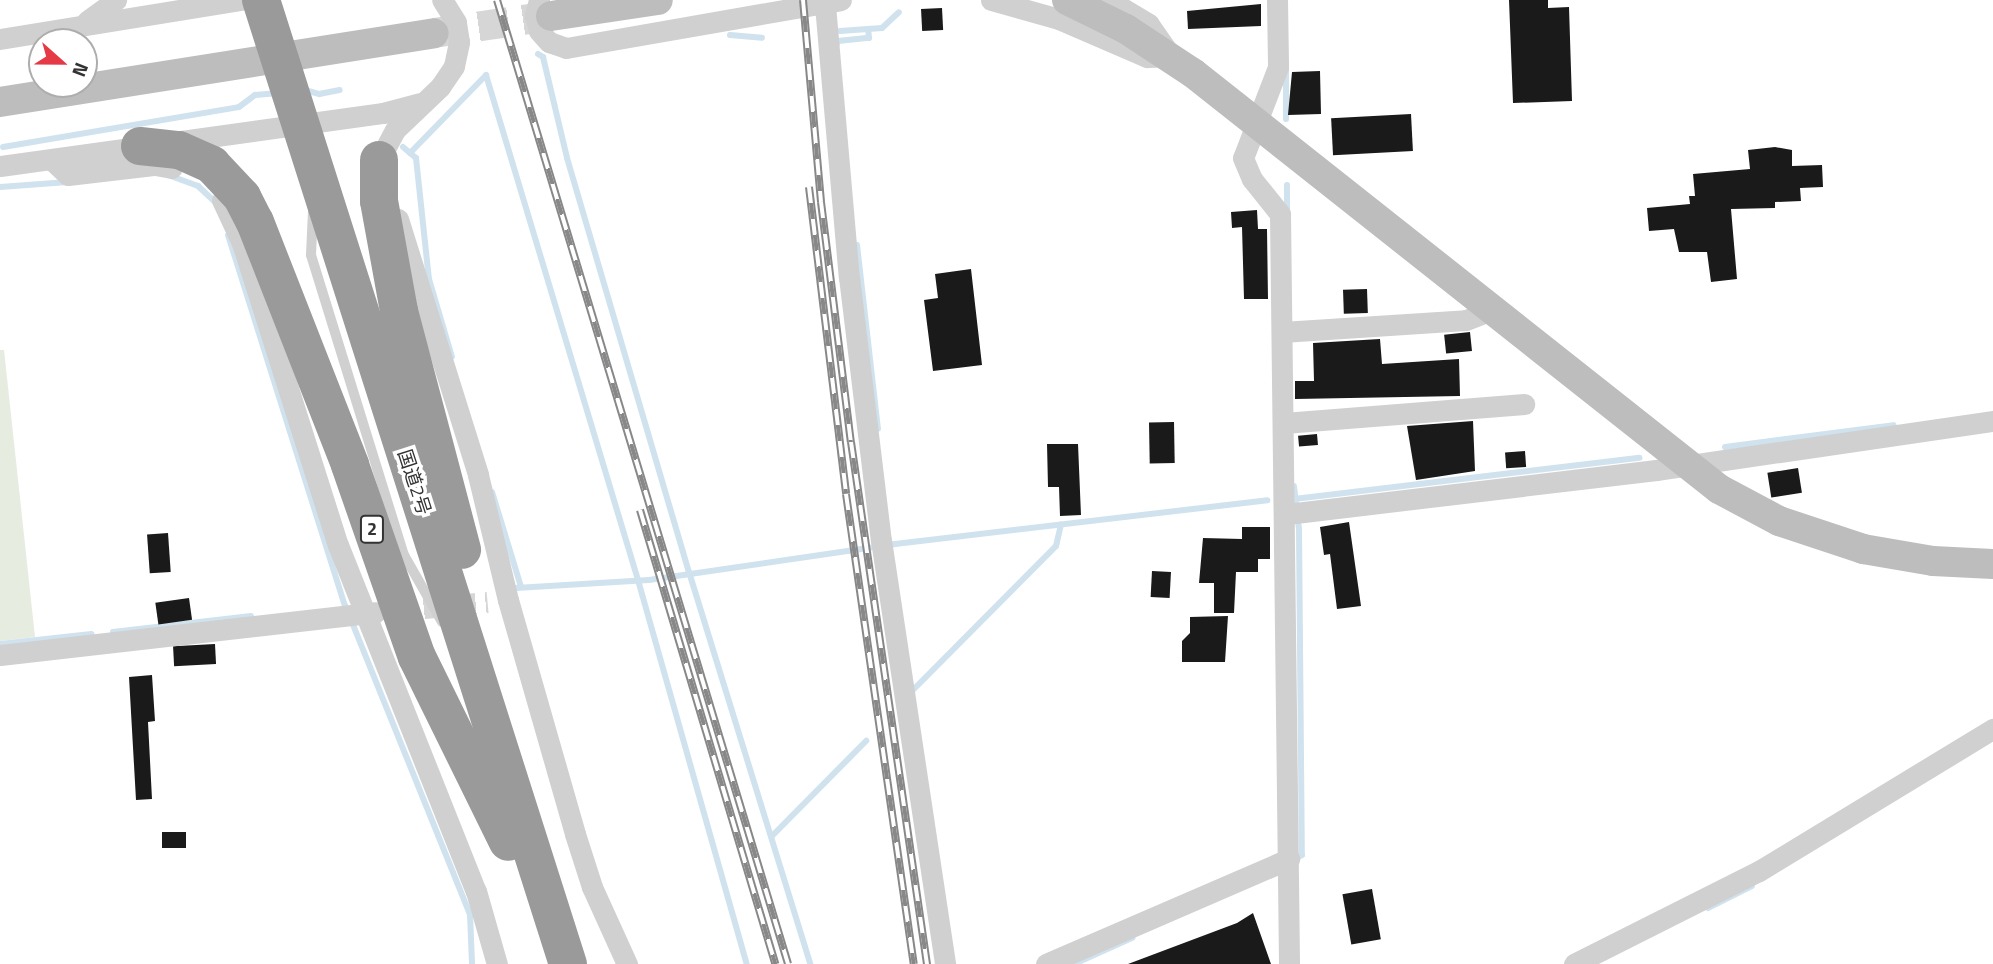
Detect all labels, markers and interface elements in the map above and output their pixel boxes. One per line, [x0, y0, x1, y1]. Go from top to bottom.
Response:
north arrow [28, 28, 98, 98]
text: N [65, 59, 97, 81]
street label: 国道2号 [394, 446, 436, 518]
road number: 2 [360, 514, 384, 544]

